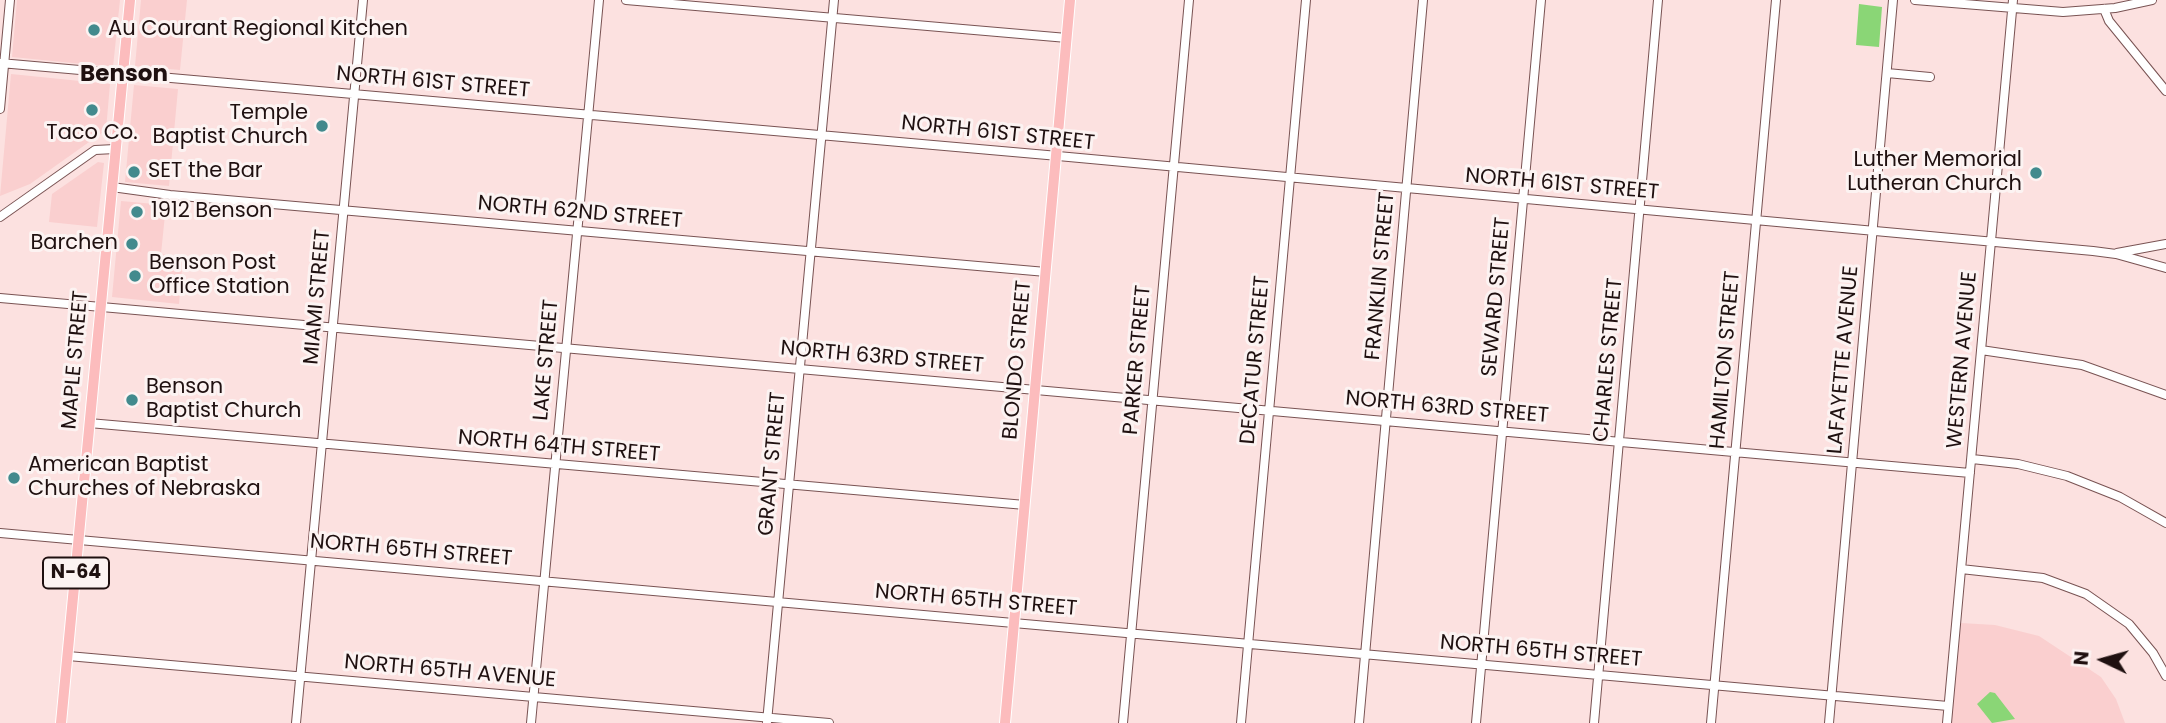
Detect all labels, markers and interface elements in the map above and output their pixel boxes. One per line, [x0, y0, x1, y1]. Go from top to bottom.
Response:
place label: Au Courant Regional Kitchen [108, 17, 408, 43]
marker: Au Courant Regional Kitchen [86, 22, 102, 38]
district label: Benson [80, 61, 168, 89]
street label: NORTH 61ST STREET [335, 62, 531, 104]
place label: Temple Baptist Church [153, 101, 308, 151]
marker: Taco Co. [84, 102, 100, 118]
street label: NORTH 61ST STREET [900, 111, 1096, 157]
marker: Temple Baptist Church [314, 118, 330, 134]
place label: Taco Co. [46, 121, 138, 147]
place label: Luther Memorial Lutheran Church [1847, 148, 2022, 198]
place label: SET the Bar [148, 159, 263, 185]
marker: SET the Bar [126, 164, 142, 180]
street label: NORTH 61ST STREET [1464, 164, 1660, 206]
marker: Luther Memorial Lutheran Church [2028, 165, 2044, 181]
street label: NORTH 62ND STREET [477, 191, 683, 235]
street label: FRANKLIN STREET [1361, 191, 1401, 361]
place label: 1912 Benson [151, 199, 273, 225]
marker: 1912 Benson [129, 204, 145, 220]
street label: SEWARD STREET [1477, 216, 1517, 378]
street label: MIAMI STREET [300, 228, 336, 366]
place label: Barchen [30, 231, 118, 257]
marker: Barchen [124, 236, 140, 252]
place label: Benson Post Office Station [149, 251, 290, 301]
street label: LAFAYETTE AVENUE [1823, 265, 1865, 455]
marker: Benson Post Office Station [127, 268, 143, 284]
street label: HAMILTON STREET [1706, 270, 1746, 450]
street label: WESTERN AVENUE [1943, 270, 1983, 450]
street label: DECATUR STREET [1236, 275, 1276, 445]
street label: CHARLES STREET [1589, 277, 1629, 443]
street label: BLONDO STREET [998, 279, 1038, 441]
street label: PARKER STREET [1119, 284, 1157, 436]
street label: MAPLE STREET [57, 290, 95, 430]
street label: LAKE STREET [529, 298, 565, 422]
street label: NORTH 63RD STREET [779, 337, 985, 379]
place label: Benson Baptist Church [146, 375, 301, 425]
street label: NORTH 63RD STREET [1344, 387, 1550, 429]
street label: GRANT STREET [754, 391, 792, 537]
marker: Benson Baptist Church [124, 392, 140, 408]
street label: NORTH 64TH STREET [457, 426, 661, 468]
place label: American Baptist Churches of Nebraska [28, 453, 261, 503]
marker: American Baptist Churches of Nebraska [6, 470, 22, 486]
street label: NORTH 65TH STREET [309, 530, 513, 572]
road number: N-64 [43, 558, 109, 588]
street label: NORTH 65TH STREET [874, 580, 1078, 622]
north arrow [2068, 625, 2138, 695]
street label: NORTH 65TH STREET [1439, 631, 1643, 673]
street label: NORTH 65TH AVENUE [343, 650, 557, 694]
text: N [2068, 650, 2096, 666]

